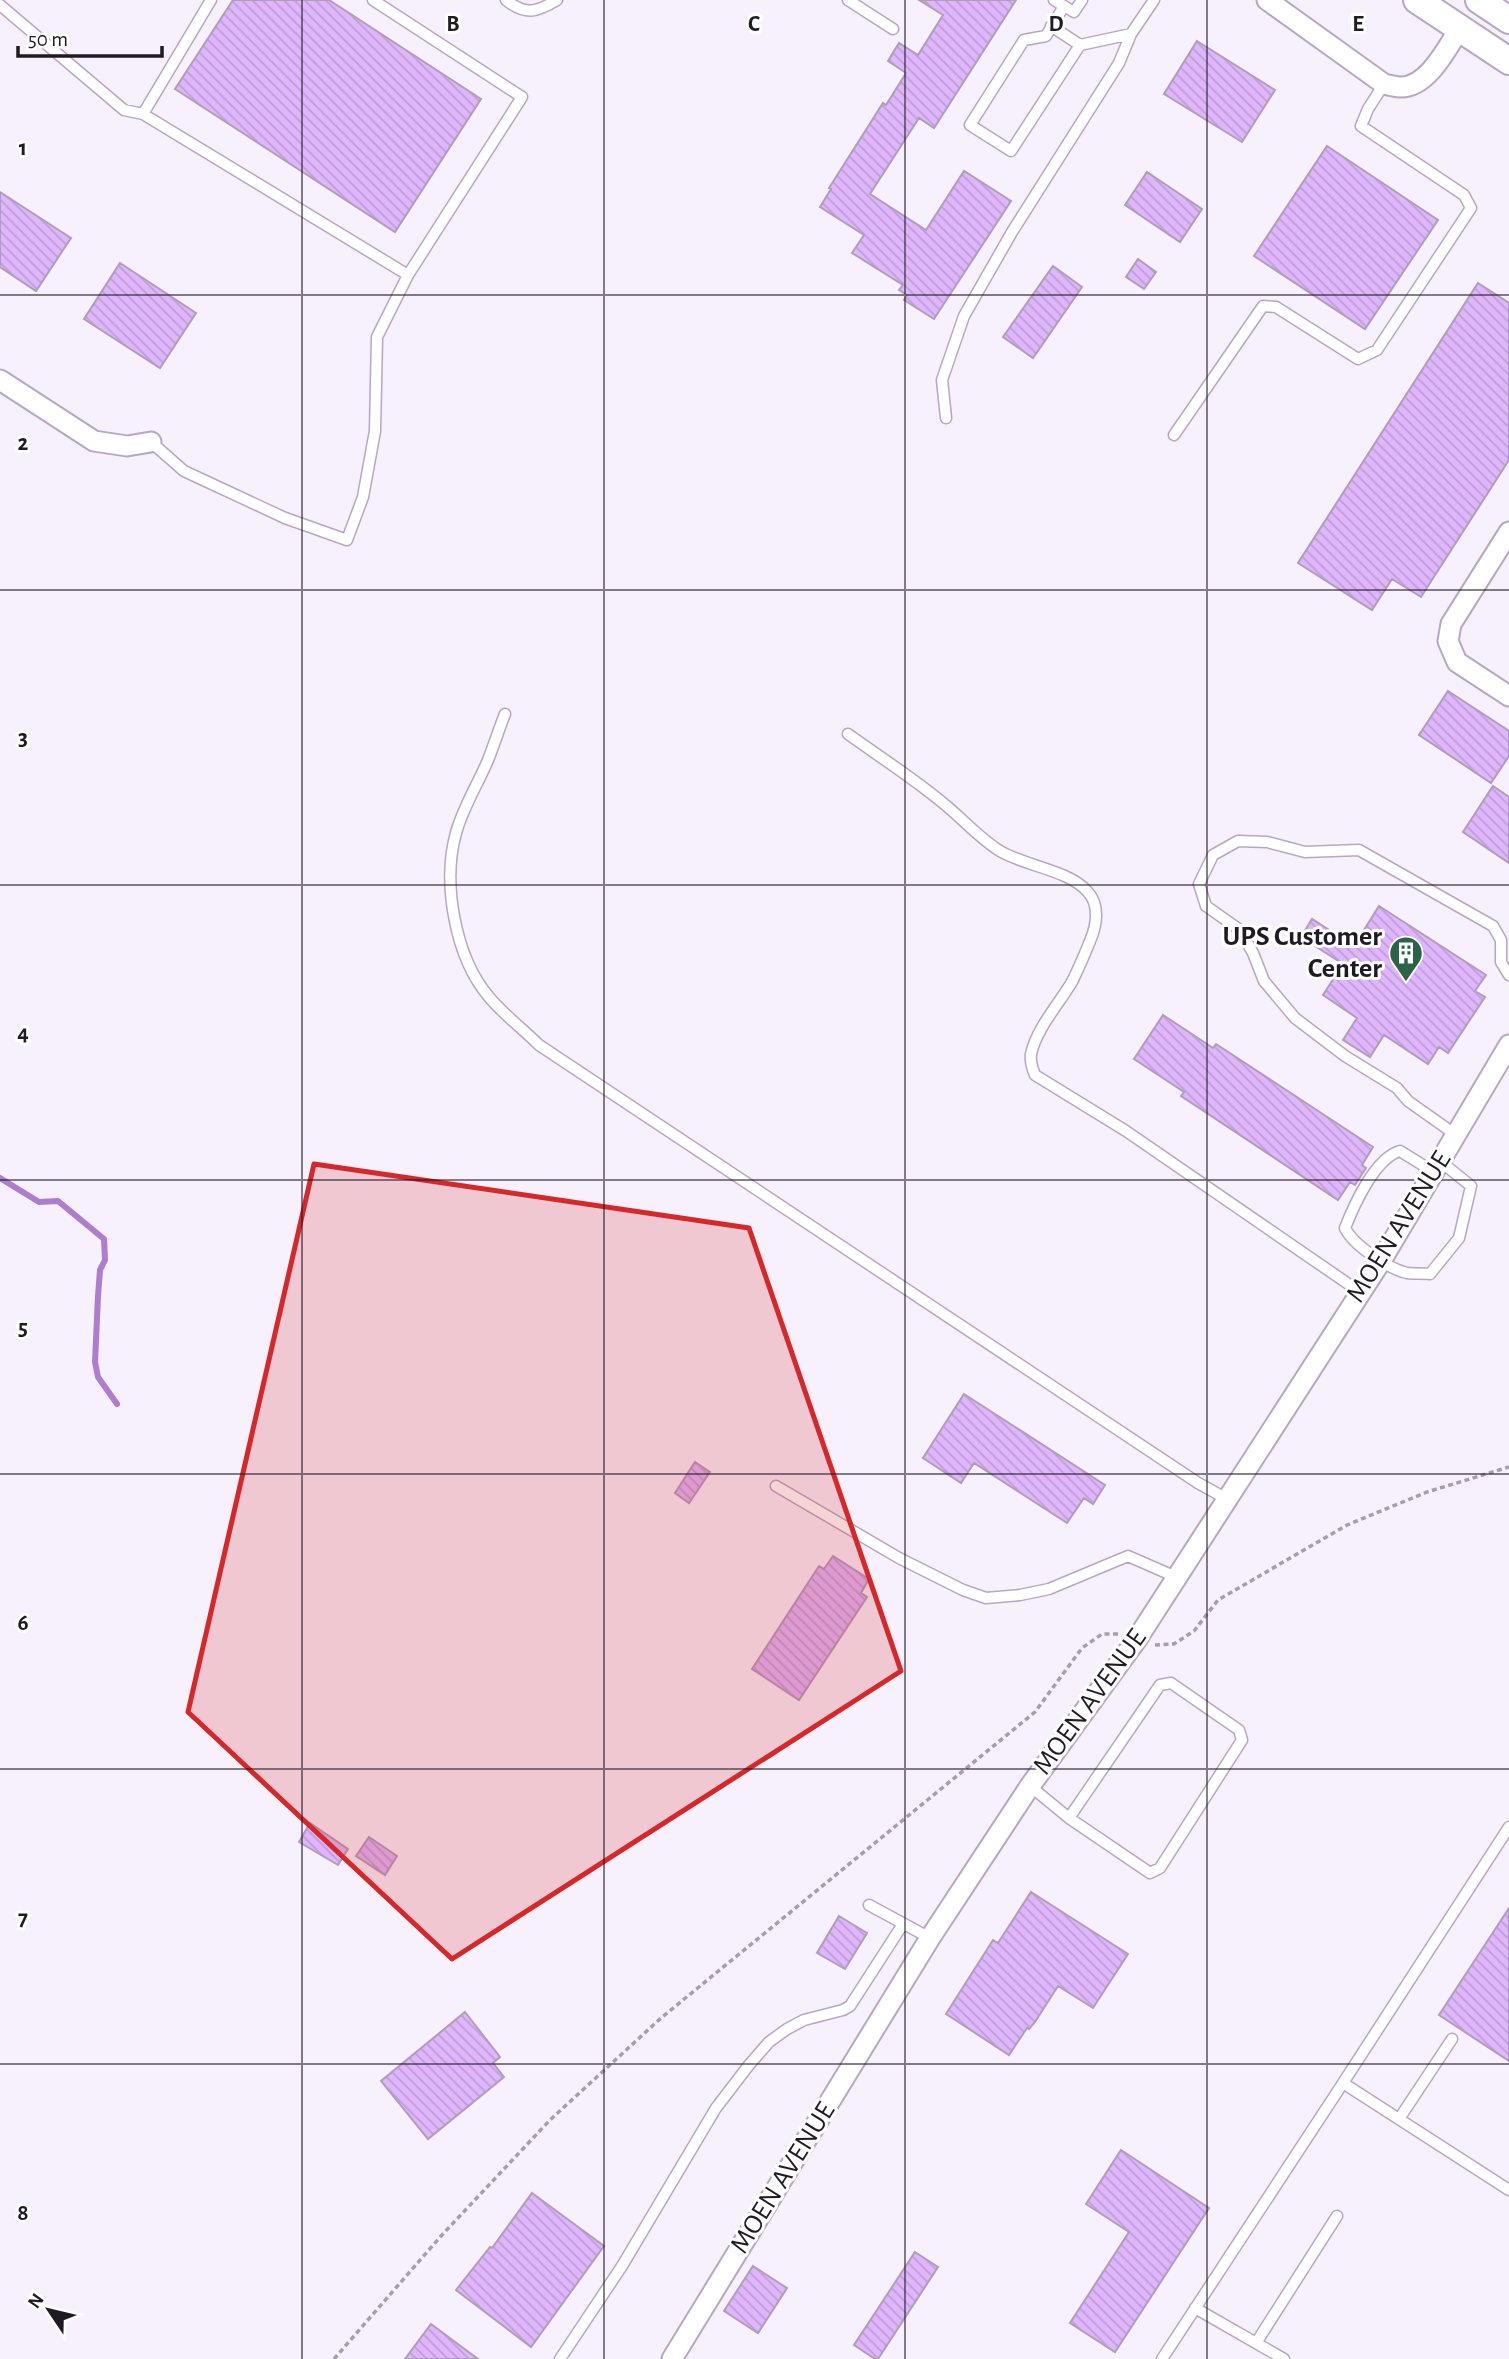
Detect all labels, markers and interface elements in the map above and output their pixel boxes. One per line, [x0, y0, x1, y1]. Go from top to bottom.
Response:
text: B [446, 13, 460, 36]
text: C [748, 13, 760, 36]
text: D [1048, 13, 1064, 36]
text: E [1352, 13, 1364, 36]
scale bar [18, 14, 161, 58]
text: 50 m [28, 29, 68, 50]
text: 1 [19, 137, 27, 160]
text: 2 [18, 432, 29, 455]
text: 3 [18, 727, 28, 750]
place label: UPS Customer Center [1222, 923, 1382, 983]
building icon: UPS Customer Center [1387, 934, 1425, 983]
text: 4 [17, 1022, 29, 1045]
street label: MOEN AVENUE [1342, 1147, 1456, 1307]
text: 5 [18, 1317, 28, 1340]
text: 6 [17, 1612, 29, 1635]
street label: MOEN AVENUE [1028, 1624, 1152, 1780]
text: 7 [18, 1907, 28, 1930]
street label: MOEN AVENUE [726, 2098, 840, 2258]
text: 8 [17, 2202, 29, 2225]
north arrow [14, 2275, 84, 2345]
text: N [25, 2290, 48, 2312]

